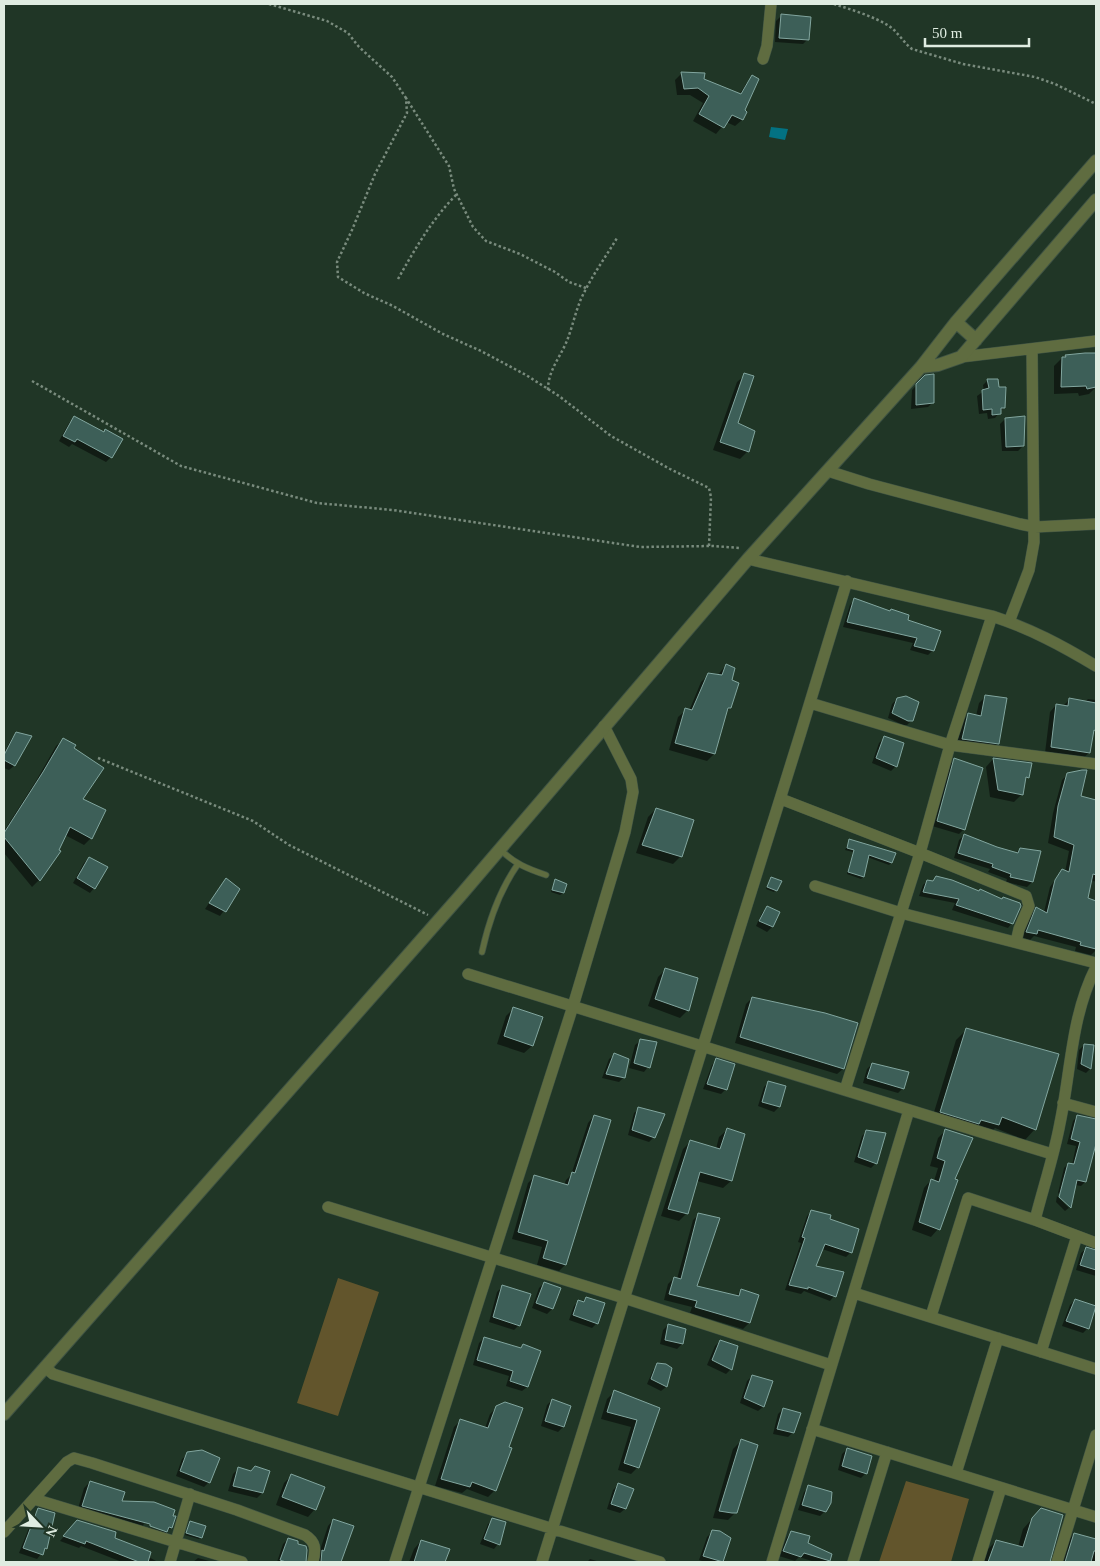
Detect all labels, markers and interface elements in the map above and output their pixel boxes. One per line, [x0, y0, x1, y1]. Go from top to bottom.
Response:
scale bar [925, 15, 1029, 47]
text: 50 m [932, 25, 963, 41]
north arrow [15, 1501, 65, 1551]
text: N [42, 1524, 60, 1539]

